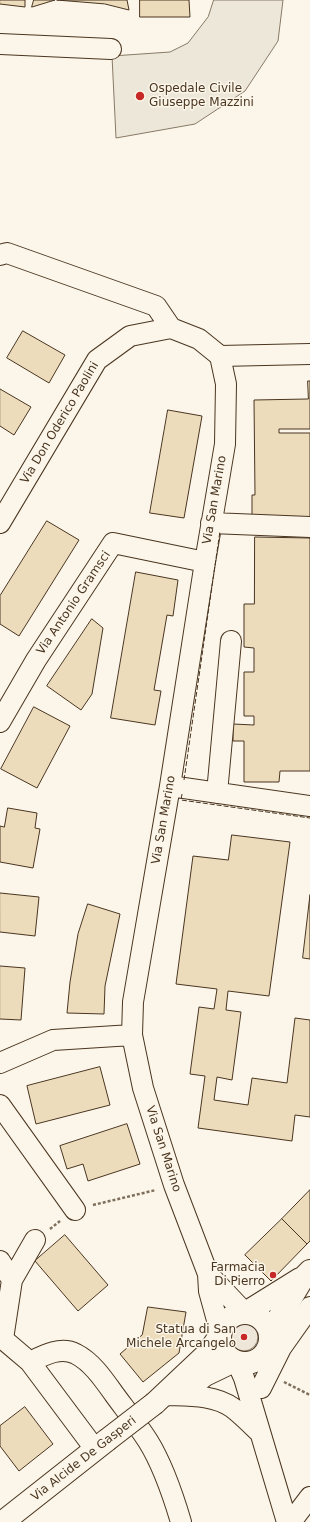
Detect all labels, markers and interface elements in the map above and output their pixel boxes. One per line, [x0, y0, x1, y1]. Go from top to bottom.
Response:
place label: Ospedale Civile Giuseppe Mazzini [149, 82, 254, 110]
marker: Ospedale Civile Giuseppe Mazzini [134, 90, 146, 102]
street label: Via Don Oderico Paolini [18, 359, 102, 487]
street label: Via San Marino [200, 455, 230, 545]
street label: Via Antonio Gramsci [34, 548, 114, 658]
street label: Via San Marino [149, 775, 179, 865]
street label: Via San Marino [142, 1104, 184, 1194]
place label: Farmacia Di Pierro [211, 1261, 265, 1289]
marker: Farmacia Di Pierro [268, 1270, 278, 1280]
place label: Statua di San Michele Arcangelo [126, 1323, 236, 1351]
marker: Statua di San Michele Arcangelo [239, 1332, 249, 1342]
street label: Via Alcide De Gasperi [29, 1414, 139, 1504]

